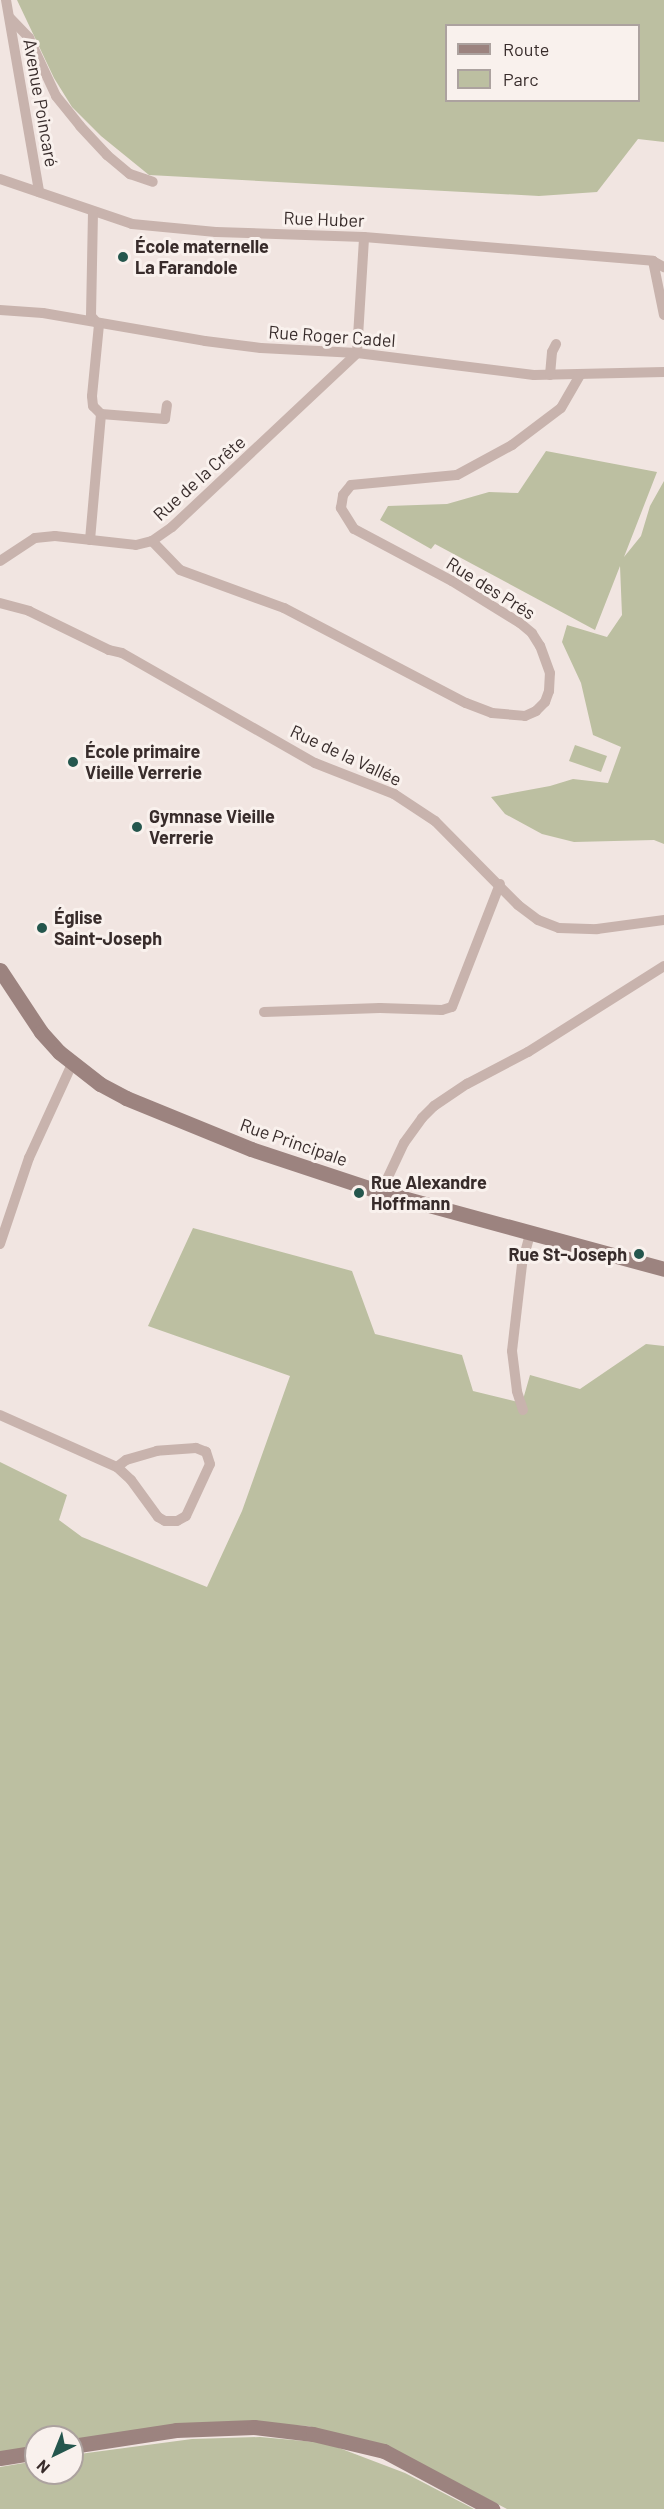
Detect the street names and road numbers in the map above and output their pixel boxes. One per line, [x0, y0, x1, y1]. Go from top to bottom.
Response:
street label: Avenue Poincaré [19, 37, 63, 169]
street label: Rue Huber [283, 207, 365, 231]
street label: Rue Roger Cadel [268, 321, 396, 351]
street label: Rue de la Crête [148, 431, 250, 525]
street label: Rue des Prés [443, 552, 539, 624]
street label: Rue de la Vallée [287, 720, 405, 790]
street label: Rue Principale [238, 1114, 350, 1170]

